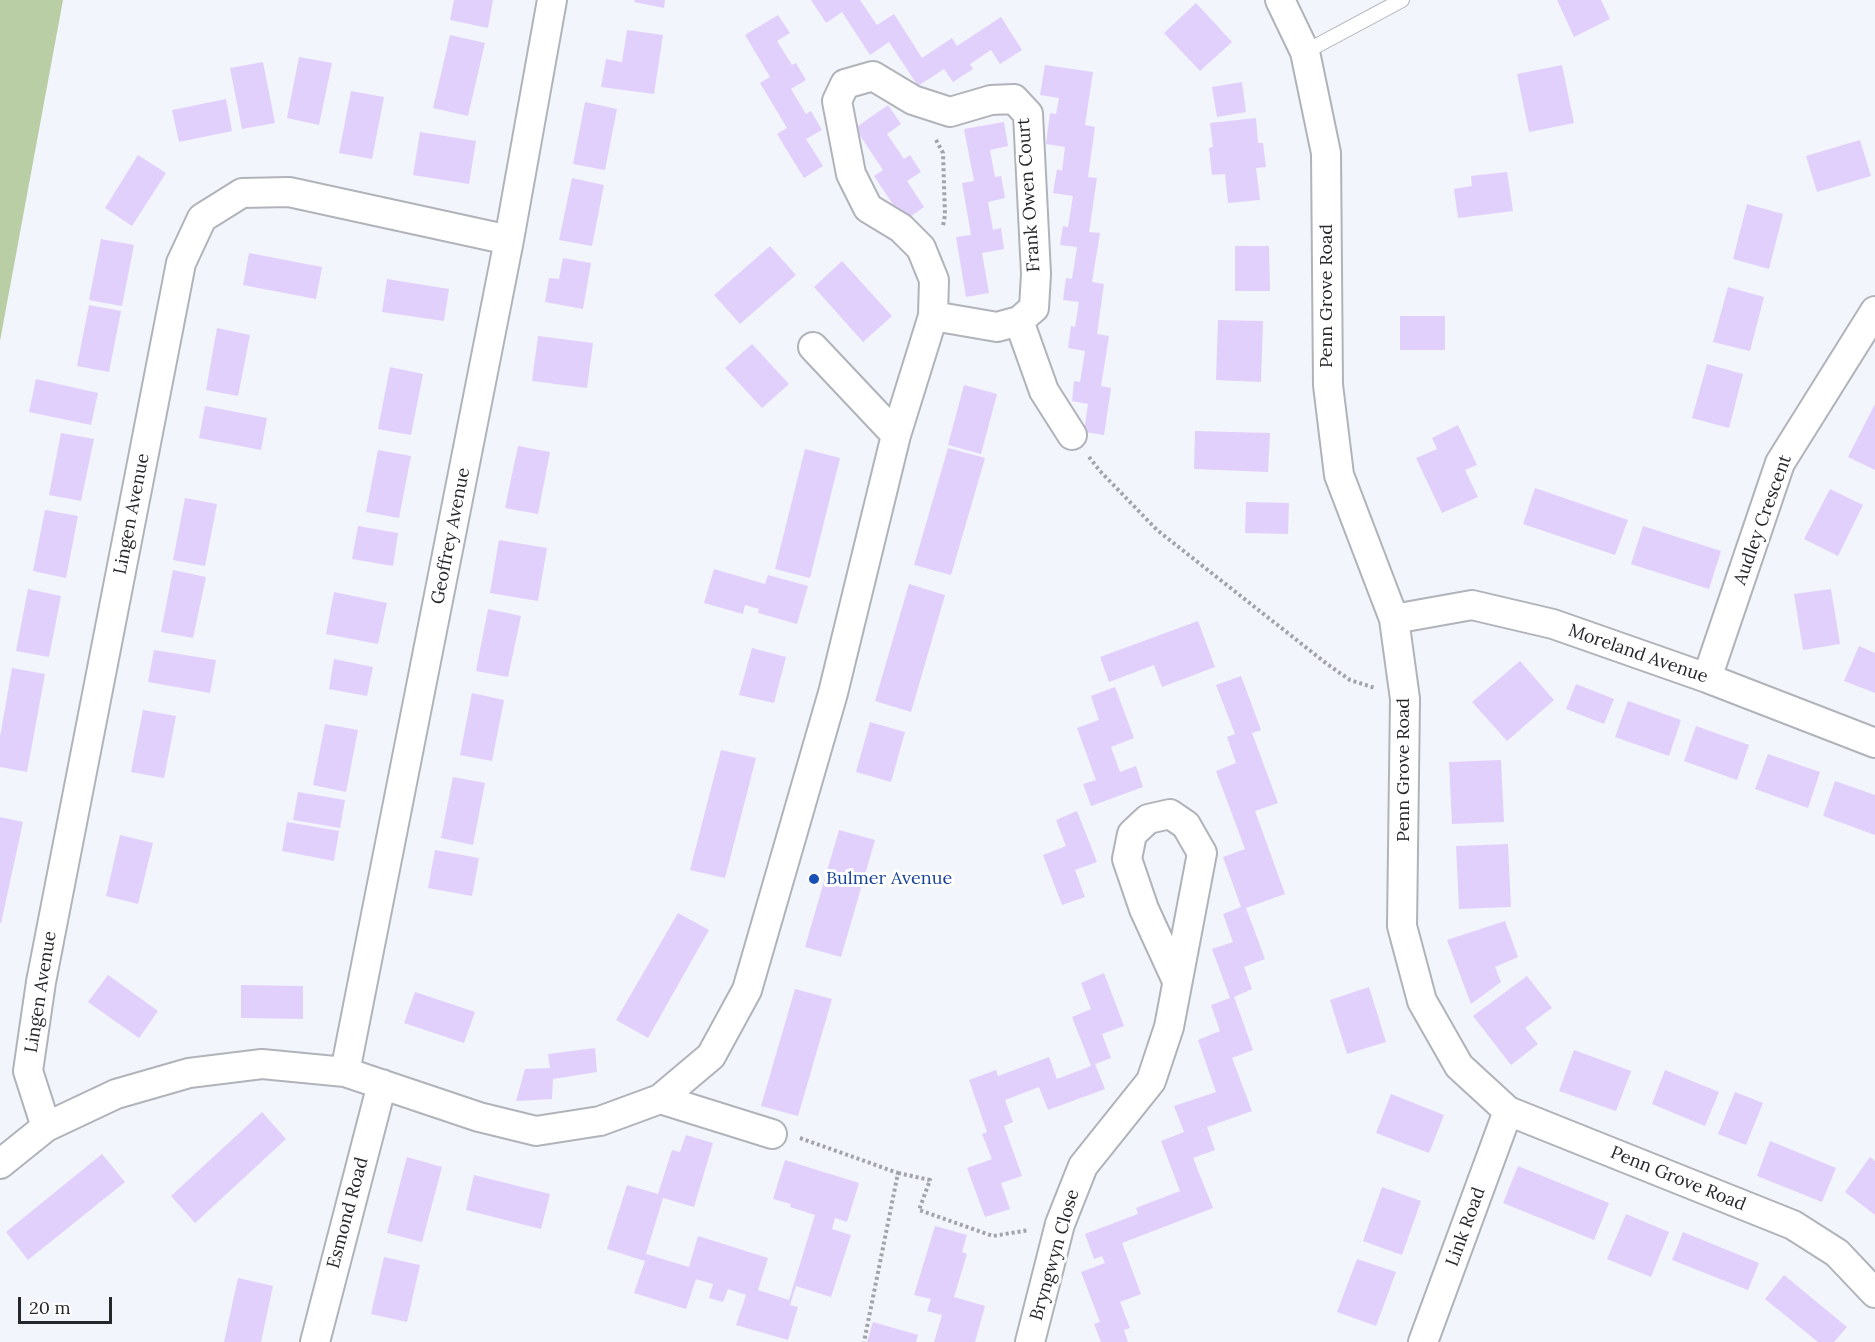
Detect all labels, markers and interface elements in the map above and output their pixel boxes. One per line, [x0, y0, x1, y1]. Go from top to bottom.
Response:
street label: Frank Owen Court [1013, 117, 1045, 273]
street label: Penn Grove Road [1316, 224, 1338, 368]
street label: Lingen Avenue [110, 452, 154, 576]
street label: Audley Crescent [1729, 452, 1797, 588]
street label: Geoffrey Avenue [427, 466, 475, 606]
street label: Moreland Avenue [1565, 620, 1711, 688]
street label: Penn Grove Road [1393, 698, 1415, 842]
place label: Bulmer Avenue [826, 868, 952, 890]
marker: Bulmer Avenue [807, 872, 821, 886]
street label: Lingen Avenue [21, 930, 61, 1054]
street label: Penn Grove Road [1607, 1142, 1749, 1216]
street label: Esmond Road [323, 1155, 373, 1271]
street label: Link Road [1442, 1185, 1490, 1269]
street label: Bryngwyn Close [1026, 1187, 1084, 1323]
scale bar [21, 1285, 116, 1323]
text: 20 m [29, 1296, 71, 1319]

